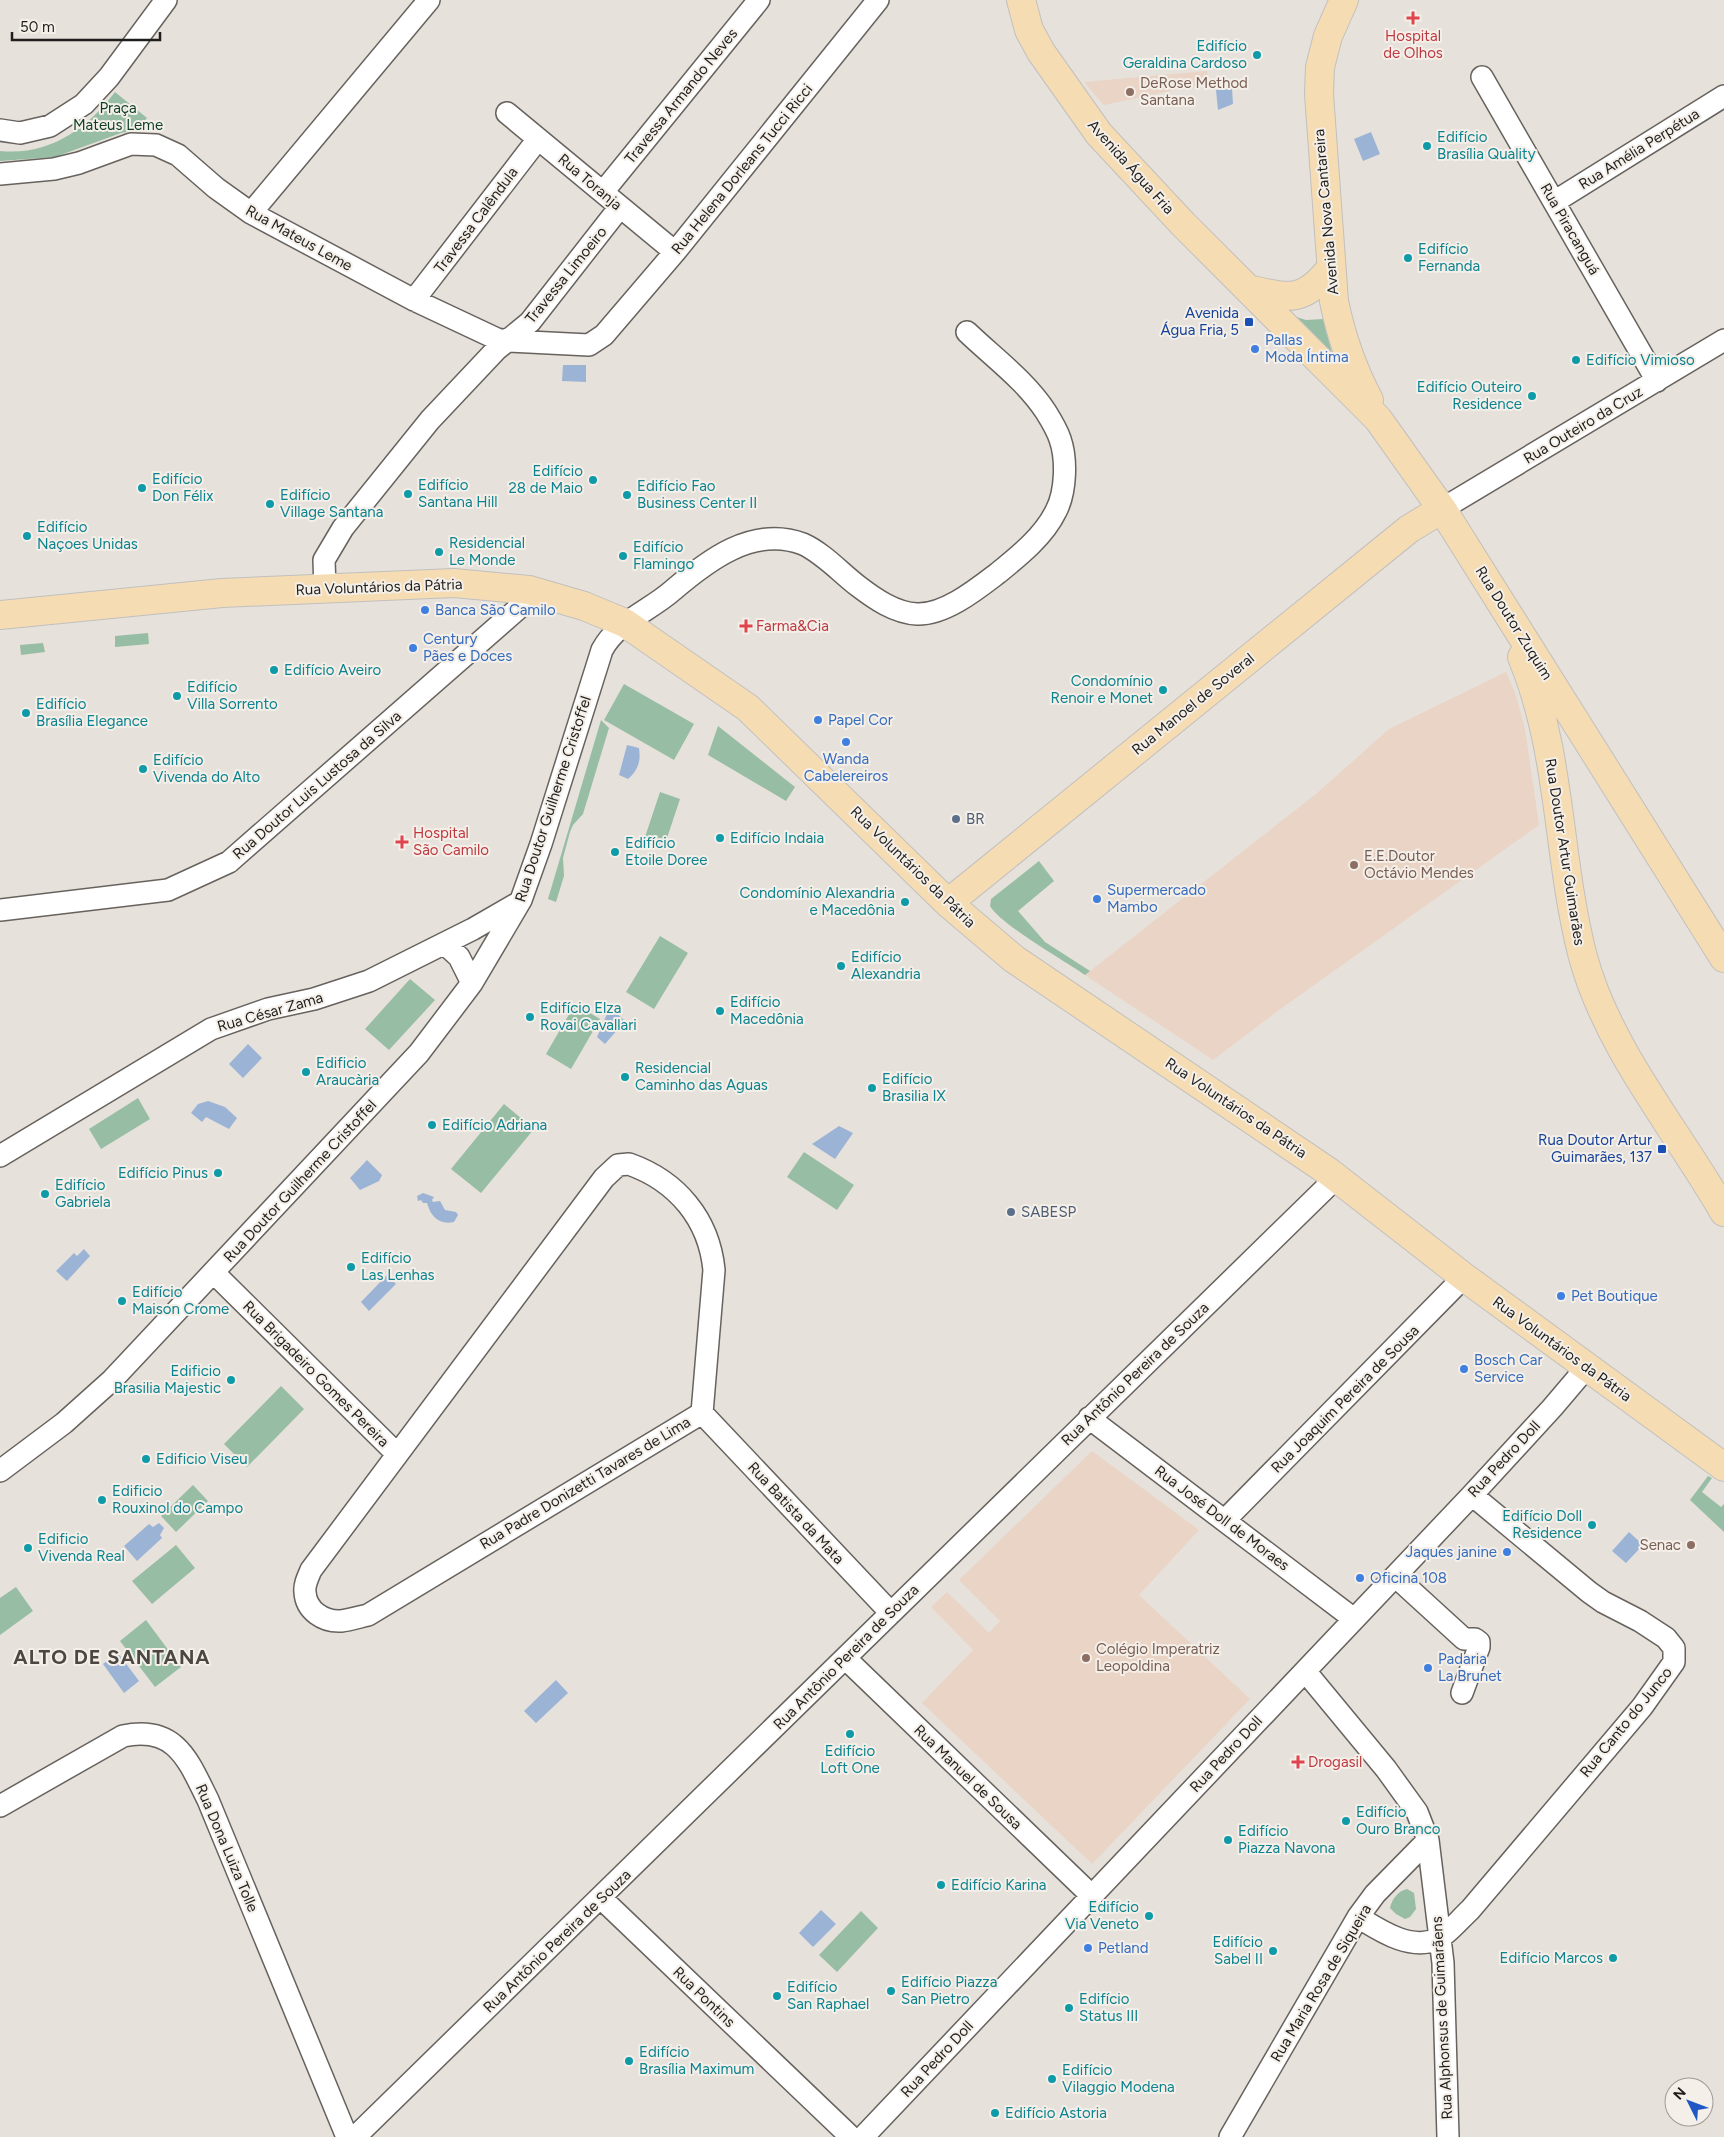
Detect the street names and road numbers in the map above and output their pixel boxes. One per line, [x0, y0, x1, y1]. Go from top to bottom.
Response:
street label: Travessa Armando Neves [621, 25, 741, 167]
street label: Rua Helena Dorleans Tucci Ricci [668, 80, 816, 258]
street label: Rua Amélia Perpétua [1575, 105, 1703, 193]
street label: Avenida Água Fria [1084, 116, 1178, 218]
street label: Avenida Nova Cantareira [1310, 128, 1342, 296]
street label: Rua Toranja [554, 150, 626, 214]
street label: Travessa Calêndula [430, 164, 522, 276]
street label: Rua Piracanguá [1536, 180, 1604, 278]
street label: Rua Mateus Leme [242, 201, 356, 275]
street label: Travessa Limoeiro [521, 223, 611, 327]
street label: Rua Outeiro da Cruz [1520, 382, 1646, 468]
street label: Rua Doutor Zuquim [1472, 563, 1556, 683]
street label: Rua Voluntários da Pátria [295, 575, 463, 599]
street label: Rua Manoel de Soveral [1128, 649, 1258, 759]
street label: Rua Doutor Guilherme Cristoffel [511, 694, 595, 904]
street label: Rua Doutor Luis Lustosa da Silva [229, 707, 405, 863]
street label: Rua Doutor Artur Guimarães [1541, 757, 1589, 947]
street label: Rua Voluntários da Pátria [847, 803, 979, 931]
street label: Rua César Zama [215, 988, 325, 1036]
street label: Rua Voluntários da Pátria [1162, 1054, 1310, 1162]
street label: Rua Doutor Guilherme Cristoffel [220, 1096, 380, 1266]
street label: Rua Voluntários da Pátria [1489, 1293, 1635, 1405]
street label: Rua Brigadeiro Gomes Pereira [239, 1297, 393, 1451]
street label: Rua Antônio Pereira de Souza [1057, 1299, 1213, 1449]
street label: Rua Joaquim Pereira de Sousa [1267, 1321, 1423, 1477]
street label: Rua Padre Donizetti Tavares de Lima [476, 1413, 694, 1553]
street label: Rua Pedro Doll [1464, 1417, 1544, 1501]
street label: Rua Batista da Mata [744, 1458, 848, 1568]
street label: Rua José Doll de Moraes [1151, 1462, 1293, 1574]
street label: Rua Antônio Pereira de Souza [770, 1581, 922, 1733]
street label: Rua Canto do Junco [1576, 1663, 1676, 1781]
street label: Rua Pedro Doll [1186, 1712, 1266, 1796]
street label: Rua Manuel de Sousa [910, 1721, 1026, 1833]
street label: Rua Dona Luiza Tolle [192, 1781, 262, 1915]
street label: Rua Antônio Pereira de Souza [479, 1866, 635, 2016]
street label: Rua Maria Rosa de Siqueira [1267, 1901, 1375, 2065]
street label: Rua Alphonsus de Guimarãens [1428, 1916, 1456, 2120]
street label: Rua Pontins [669, 1963, 739, 2031]
street label: Rua Pedro Doll [897, 2017, 977, 2101]

